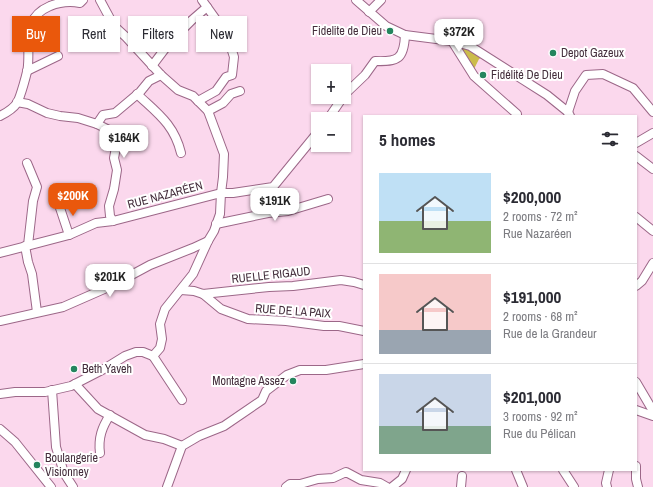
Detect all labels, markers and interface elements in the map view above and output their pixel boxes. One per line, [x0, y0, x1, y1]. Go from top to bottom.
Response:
chip: Buy [12, 16, 60, 52]
chip: Rent [68, 16, 120, 52]
chip: Filters [128, 16, 188, 52]
chip: New [196, 16, 247, 52]
pin: $372K [431, 19, 487, 53]
place label: Fidelite de Dieu [312, 23, 382, 39]
text: $372K [443, 23, 475, 40]
marker: Fidelite de Dieu [385, 26, 395, 36]
place label: Depot Gazeux [561, 45, 624, 61]
marker: Depot Gazeux [548, 48, 558, 58]
map controls [311, 64, 351, 152]
button: + [311, 64, 351, 104]
place label: Fidélité De Dieu [491, 67, 563, 83]
marker: Fidélité De Dieu [478, 70, 488, 80]
button: − [311, 112, 351, 152]
pin: $164K [96, 125, 152, 159]
text: 5 homes [379, 128, 436, 151]
icon: filters [599, 128, 621, 150]
text: $164K [108, 129, 140, 146]
street label: RUE NAZARÉEN [126, 177, 204, 213]
pin: $200K [45, 183, 101, 217]
text: $200,000 [503, 185, 561, 208]
text: $200K [57, 187, 89, 204]
pin: $191K [247, 188, 303, 222]
icon: home [411, 189, 459, 237]
text: $191K [259, 192, 291, 209]
text: 2 rooms · 72 m² [503, 208, 578, 225]
text: Rue Nazaréen [503, 225, 572, 242]
street label: RUELLE RIGAUD [231, 263, 311, 287]
pin: $201K [82, 264, 138, 298]
text: $201K [94, 268, 126, 285]
text: $191,000 [503, 285, 561, 308]
icon: home [411, 290, 459, 338]
street label: RUE DE LA PAIX [255, 300, 332, 322]
text: 2 rooms · 68 m² [503, 308, 578, 325]
text: Rue de la Grandeur [503, 325, 597, 342]
place label: Beth Yaveh [82, 361, 132, 377]
marker: Beth Yaveh [69, 364, 79, 374]
place label: Montagne Assez [212, 373, 285, 389]
marker: Montagne Assez [288, 376, 298, 386]
text: $201,000 [503, 385, 561, 408]
icon: home [411, 390, 459, 438]
text: 3 rooms · 92 m² [503, 408, 578, 425]
text: Rue du Pélican [503, 425, 576, 442]
place label: Boulangerie Visionney [45, 450, 98, 480]
marker: Boulangerie Visionney [32, 460, 42, 470]

